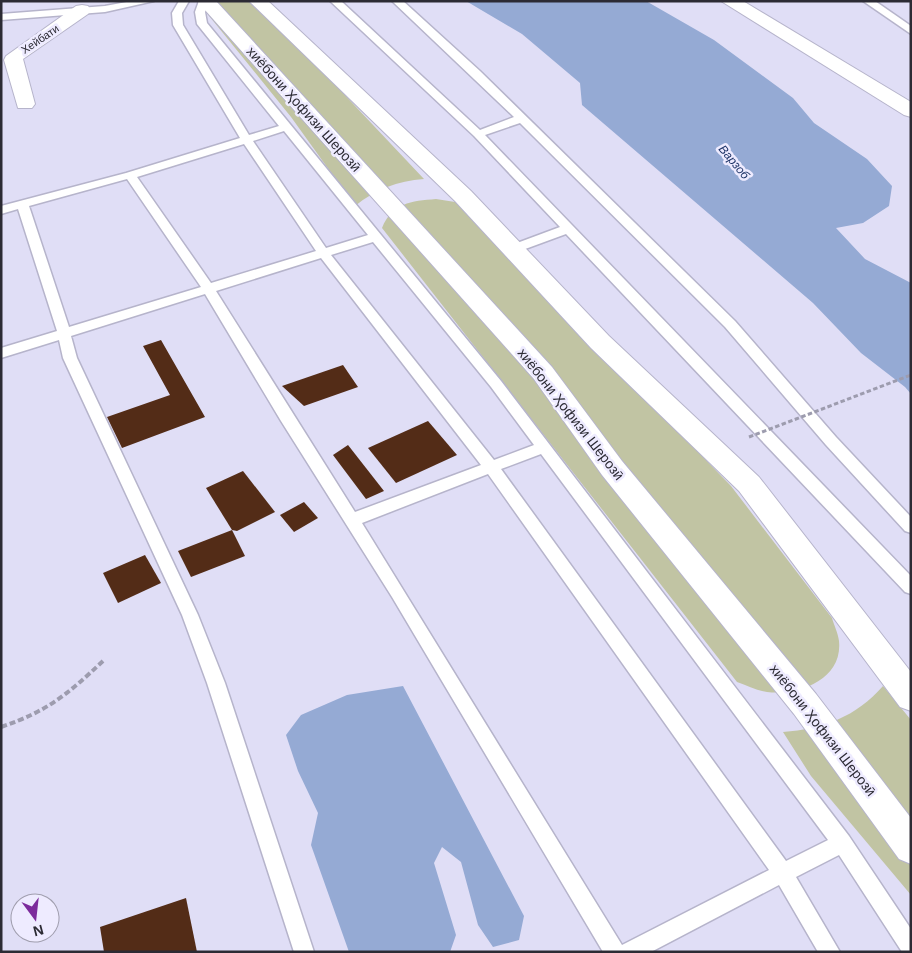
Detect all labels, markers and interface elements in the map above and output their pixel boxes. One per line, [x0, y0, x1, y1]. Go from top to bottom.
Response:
street label: Хейбати [19, 22, 61, 56]
street label: хиёбони Ҳофизи Шерозӣ [244, 43, 364, 175]
water label: Варзоб [716, 142, 753, 183]
street label: хиёбони Ҳофизи Шерозӣ [515, 345, 627, 483]
street label: хиёбони Ҳофизи Шерозӣ [767, 661, 879, 799]
north arrow [10, 893, 60, 943]
text: N [31, 922, 45, 940]

